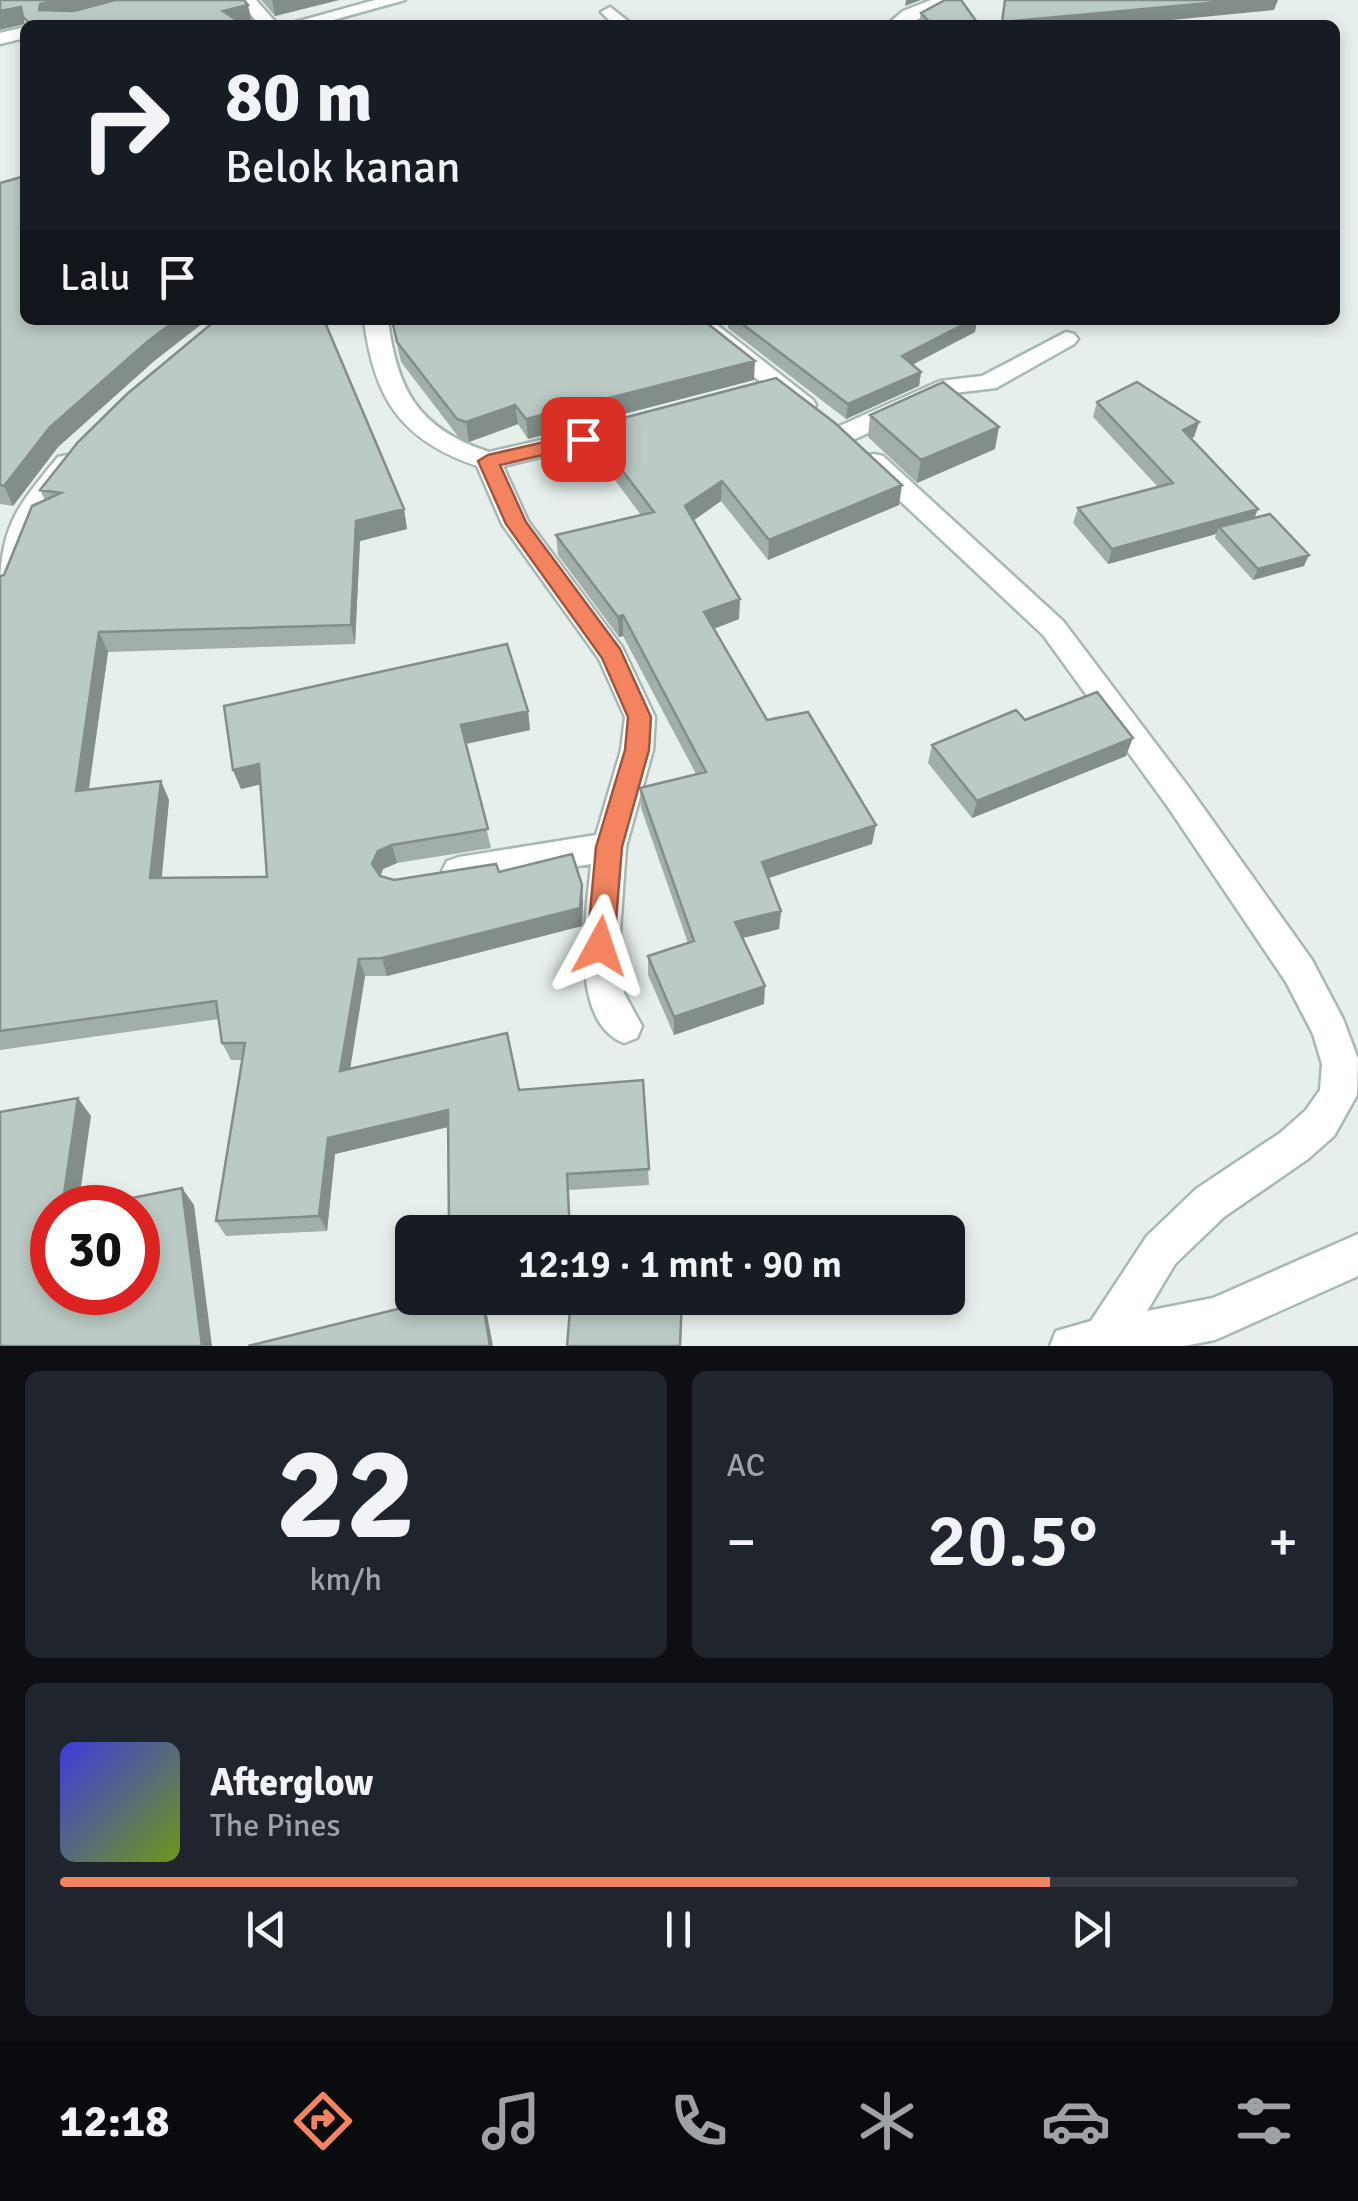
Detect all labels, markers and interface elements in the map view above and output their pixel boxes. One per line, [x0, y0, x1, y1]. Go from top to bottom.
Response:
text: 80 m [225, 54, 373, 140]
icon: right [60, 60, 190, 190]
text: Belok kanan [225, 140, 461, 195]
icon: arrive [150, 250, 205, 305]
text: Lalu [60, 254, 130, 301]
pin [541, 397, 626, 482]
icon: arrive [556, 412, 611, 467]
position arrow [548, 894, 652, 998]
speed limit sign: 30 [30, 1185, 160, 1315]
text: 12:19 · 1 mnt · 90 m [518, 1241, 842, 1288]
text: 22 [276, 1415, 416, 1575]
text: AC [727, 1446, 765, 1485]
text: 20.5° [927, 1494, 1098, 1587]
text: − [727, 1508, 756, 1576]
text: + [1268, 1508, 1298, 1576]
text: km/h [310, 1560, 382, 1599]
text: Afterglow [210, 1759, 373, 1806]
text: The Pines [210, 1806, 341, 1845]
icon: previous [239, 1902, 294, 1957]
icon: pause [651, 1902, 706, 1957]
icon: next [1064, 1902, 1119, 1957]
icon: directions [288, 2086, 358, 2156]
icon: music [476, 2086, 546, 2156]
icon: phone [664, 2086, 734, 2156]
icon: climate [852, 2086, 922, 2156]
icon: car [1041, 2086, 1111, 2156]
icon: filters [1229, 2086, 1299, 2156]
text: 12:18 [59, 2094, 170, 2149]

